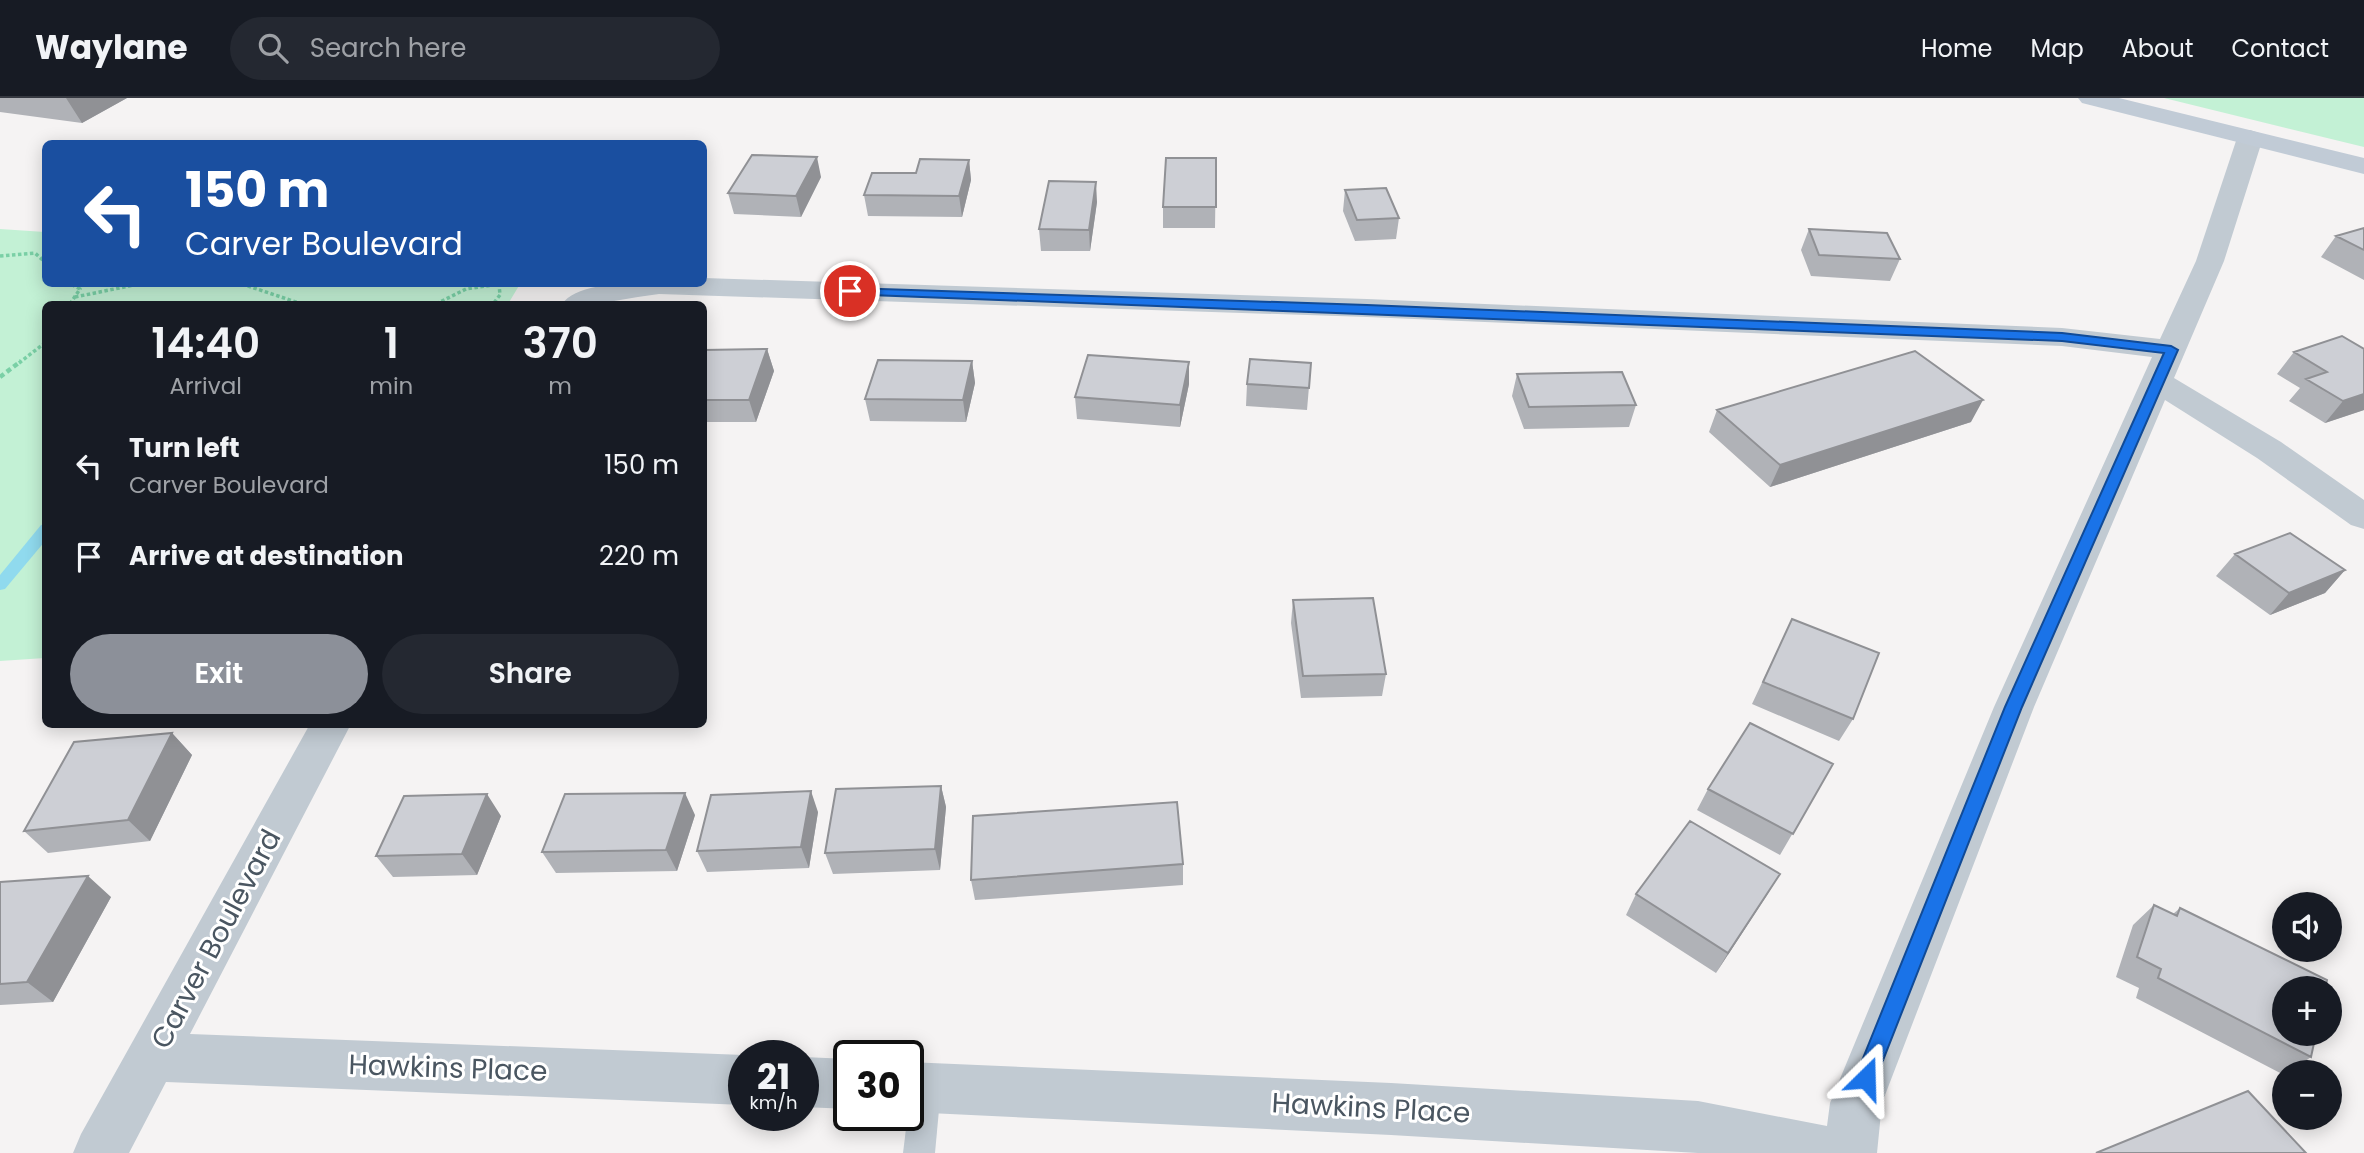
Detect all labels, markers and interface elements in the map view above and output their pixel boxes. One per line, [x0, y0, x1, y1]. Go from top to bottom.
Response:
search box [230, 17, 720, 80]
text: Waylane [35, 24, 188, 71]
icon: search [254, 29, 292, 67]
text: Search here [310, 30, 466, 66]
text: Home [1921, 32, 1993, 65]
text: Map [2031, 32, 2084, 65]
text: About [2122, 32, 2193, 65]
text: Contact [2231, 32, 2329, 65]
text: 150 m [185, 156, 330, 224]
icon: left [70, 168, 161, 259]
text: Carver Boulevard [185, 221, 463, 266]
pin [820, 261, 880, 321]
icon: arrive [831, 272, 869, 310]
text: 14:40 [151, 314, 260, 373]
text: 1 [384, 314, 399, 373]
text: 370 [523, 314, 598, 373]
text: Arrival [169, 370, 242, 402]
text: min [369, 370, 413, 402]
text: m [548, 370, 572, 402]
text: Turn left [129, 430, 240, 466]
icon: left [70, 447, 108, 485]
text: 150 m [604, 447, 679, 483]
text: Carver Boulevard [129, 469, 329, 501]
icon: arrive [70, 538, 108, 576]
text: Arrive at destination [129, 538, 404, 574]
text: 220 m [599, 538, 679, 574]
button: Exit [70, 634, 368, 714]
button: Share [382, 634, 679, 714]
street label: Carver Boulevard [142, 822, 290, 1056]
map controls [2272, 892, 2342, 1130]
button: sound [2272, 892, 2342, 962]
button: + [2272, 976, 2342, 1046]
speed limit sign: 30 [833, 1040, 924, 1131]
position arrow [1829, 1041, 1903, 1115]
street label: Hawkins Place [348, 1045, 548, 1091]
text: 21 [757, 1052, 790, 1101]
button: − [2272, 1060, 2342, 1130]
street label: Hawkins Place [1271, 1083, 1471, 1133]
text: km/h [750, 1090, 797, 1115]

